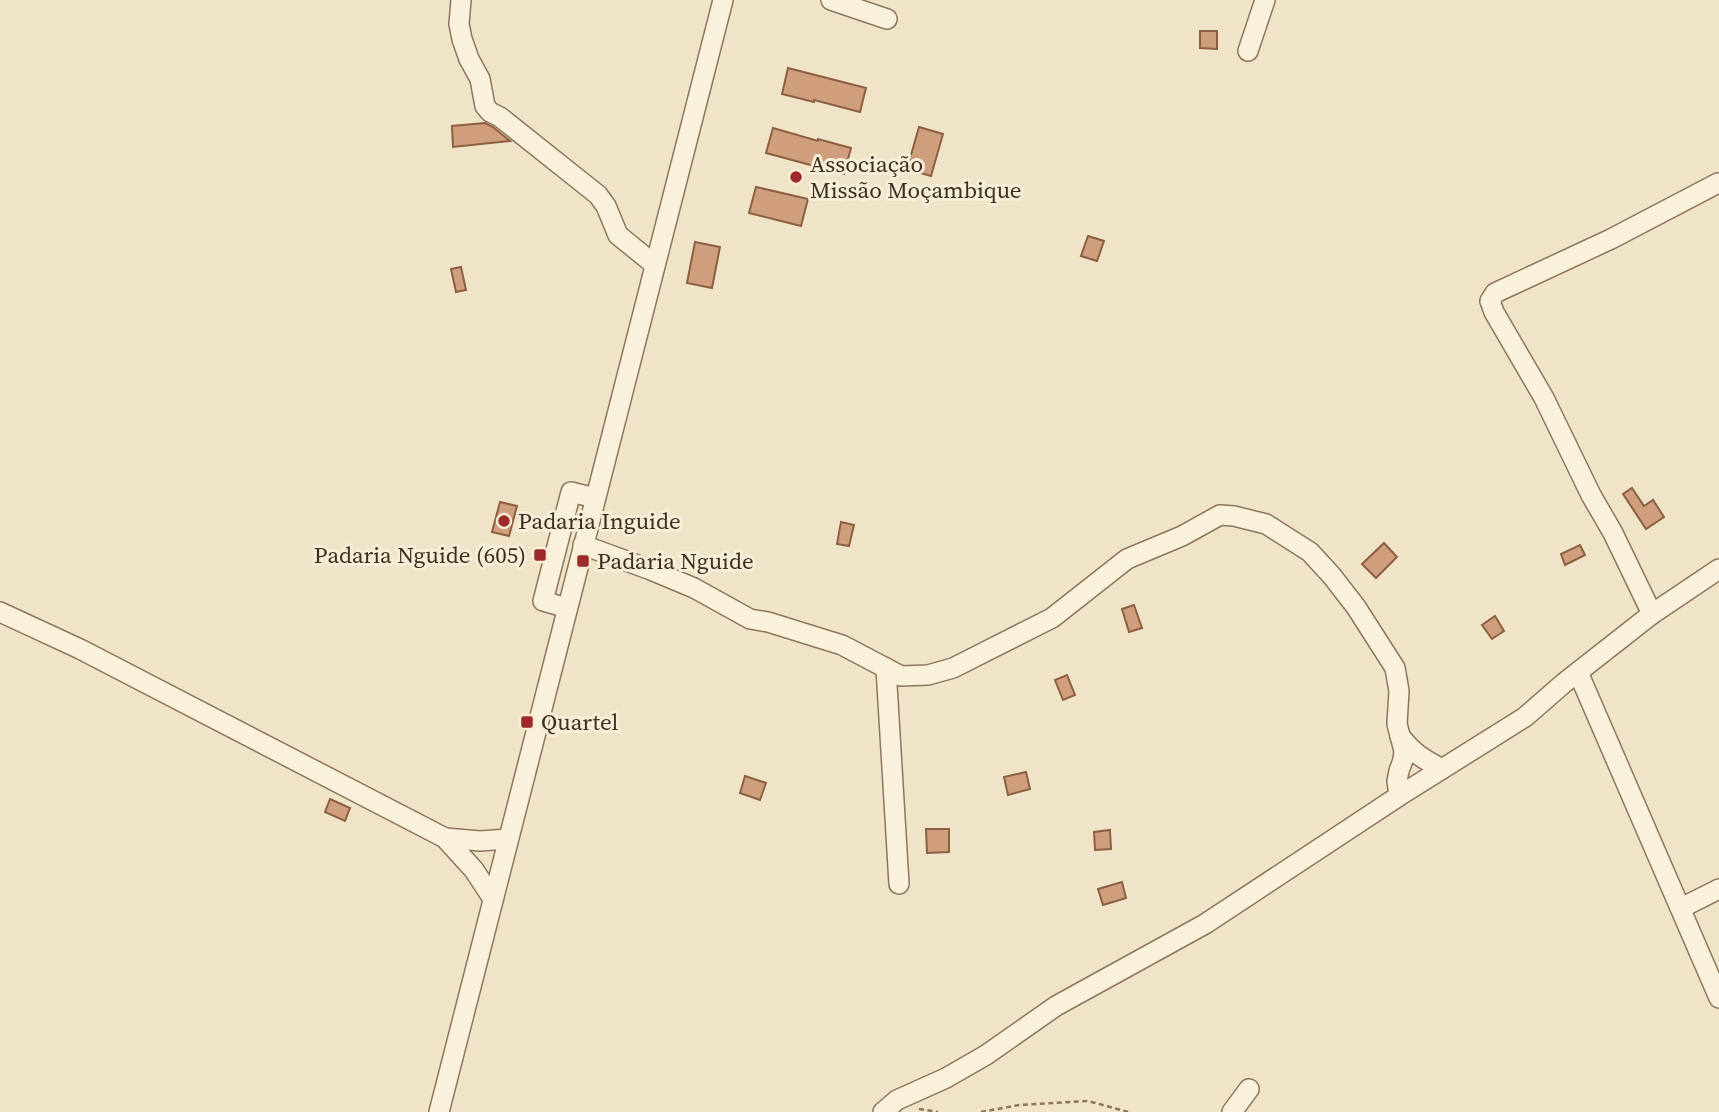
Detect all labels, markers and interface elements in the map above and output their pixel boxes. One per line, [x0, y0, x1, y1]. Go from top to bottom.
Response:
place label: Associação Missão Moçambique [810, 148, 1022, 206]
marker: Associação Missão Moçambique [788, 169, 804, 185]
place label: Padaria Inguide [518, 505, 681, 537]
marker: Padaria Inguide [496, 513, 512, 529]
place label: Padaria Nguide (605) [314, 539, 526, 571]
place label: Padaria Nguide [597, 545, 754, 577]
marker: Padaria Nguide (605) [532, 547, 548, 563]
marker: Padaria Nguide [575, 553, 591, 569]
place label: Quartel [541, 706, 618, 738]
marker: Quartel [519, 714, 535, 730]

